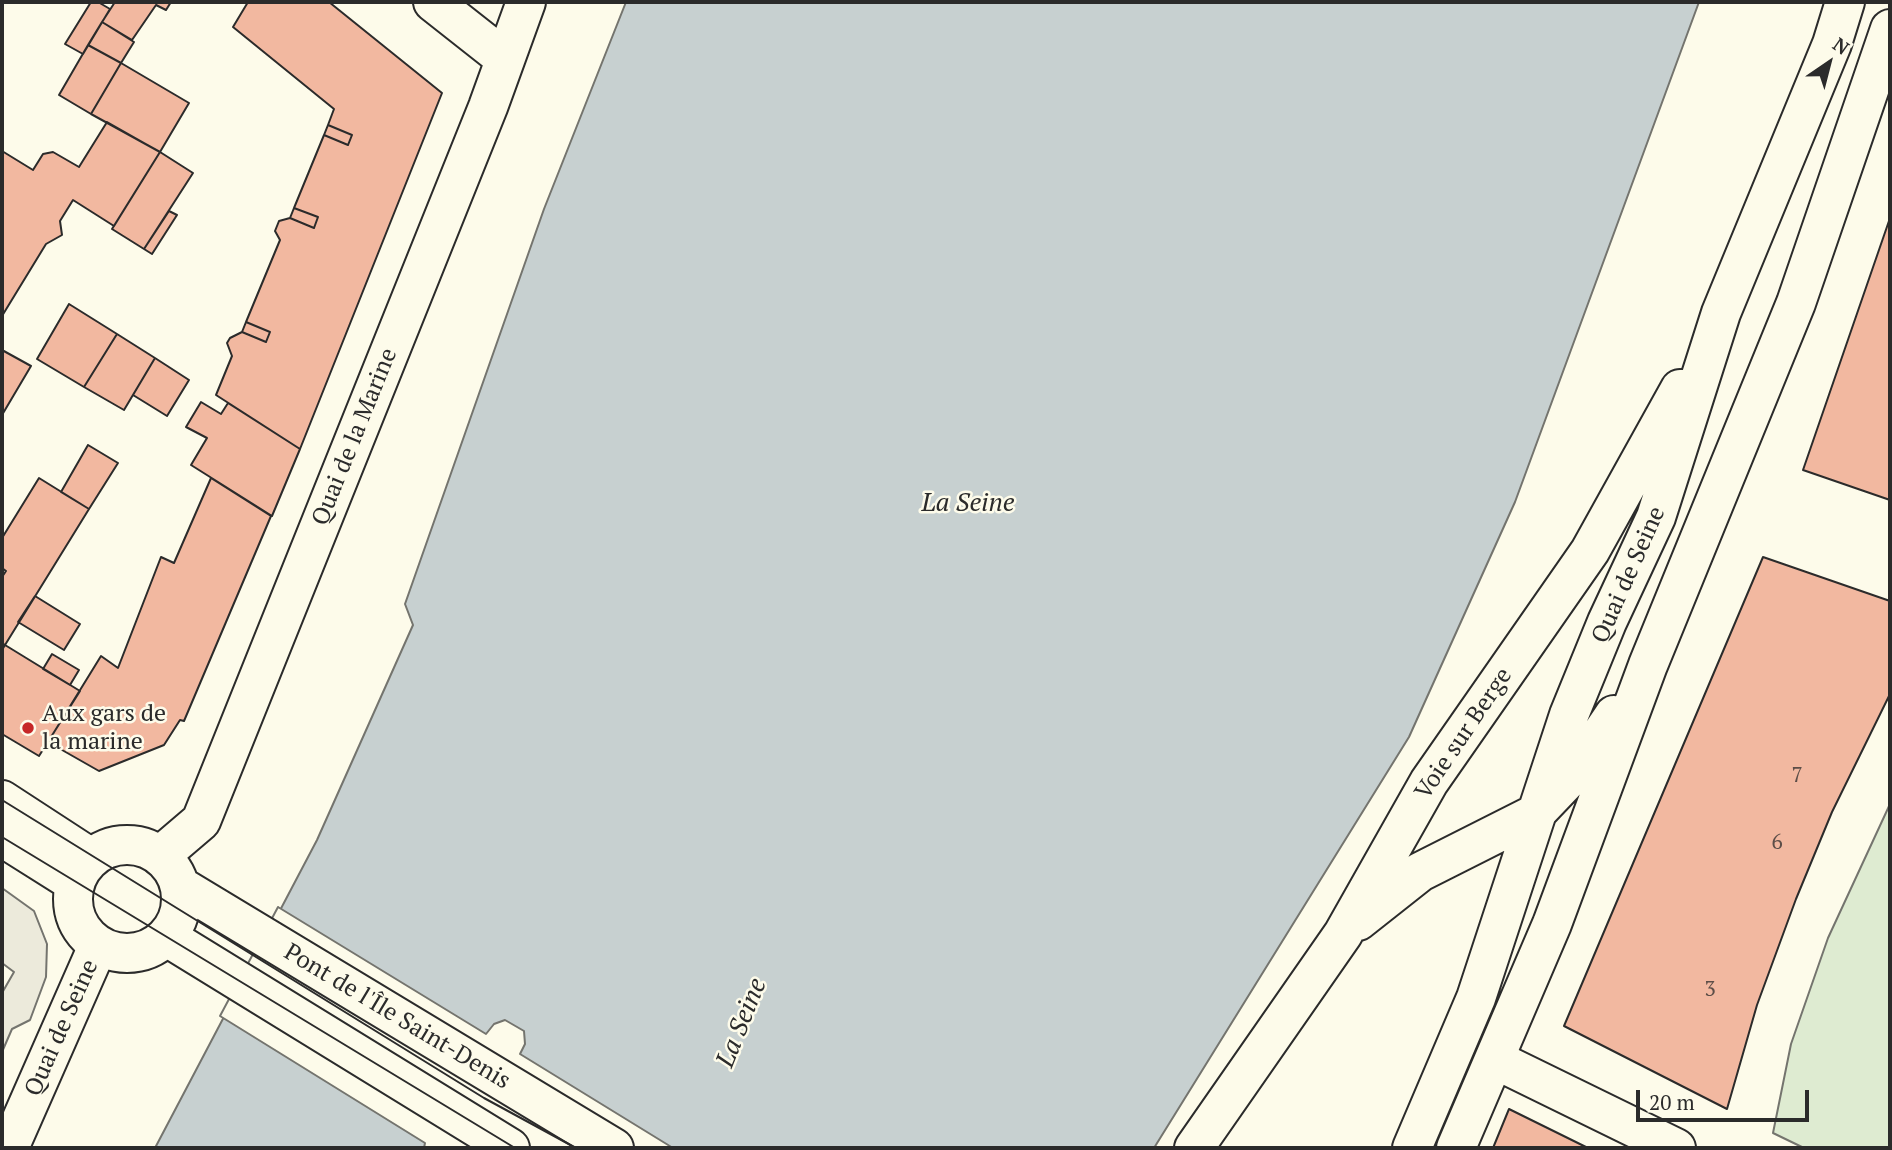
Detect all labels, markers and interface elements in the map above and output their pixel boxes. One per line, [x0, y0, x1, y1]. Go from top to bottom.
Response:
north arrow [1794, 28, 1864, 98]
text: N [1828, 31, 1854, 60]
street label: Quai de la Marine [306, 344, 404, 530]
water label: La Seine [921, 488, 1015, 520]
street label: Quai de Seine [1586, 502, 1672, 648]
street label: Voie sur Berge [1409, 663, 1519, 805]
place label: Aux gars de la marine [42, 700, 166, 756]
marker: Aux gars de la marine [20, 720, 36, 736]
house number: 7 [1791, 763, 1803, 789]
house number: 6 [1771, 830, 1783, 856]
street label: Pont de l'Île Saint-Denis [279, 938, 515, 1096]
street label: Quai de Seine [19, 955, 105, 1101]
water label: La Seine [710, 974, 774, 1072]
house number: 3 [1704, 977, 1716, 1003]
scale bar [1640, 1076, 1813, 1120]
text: 20 m [1649, 1088, 1695, 1116]

